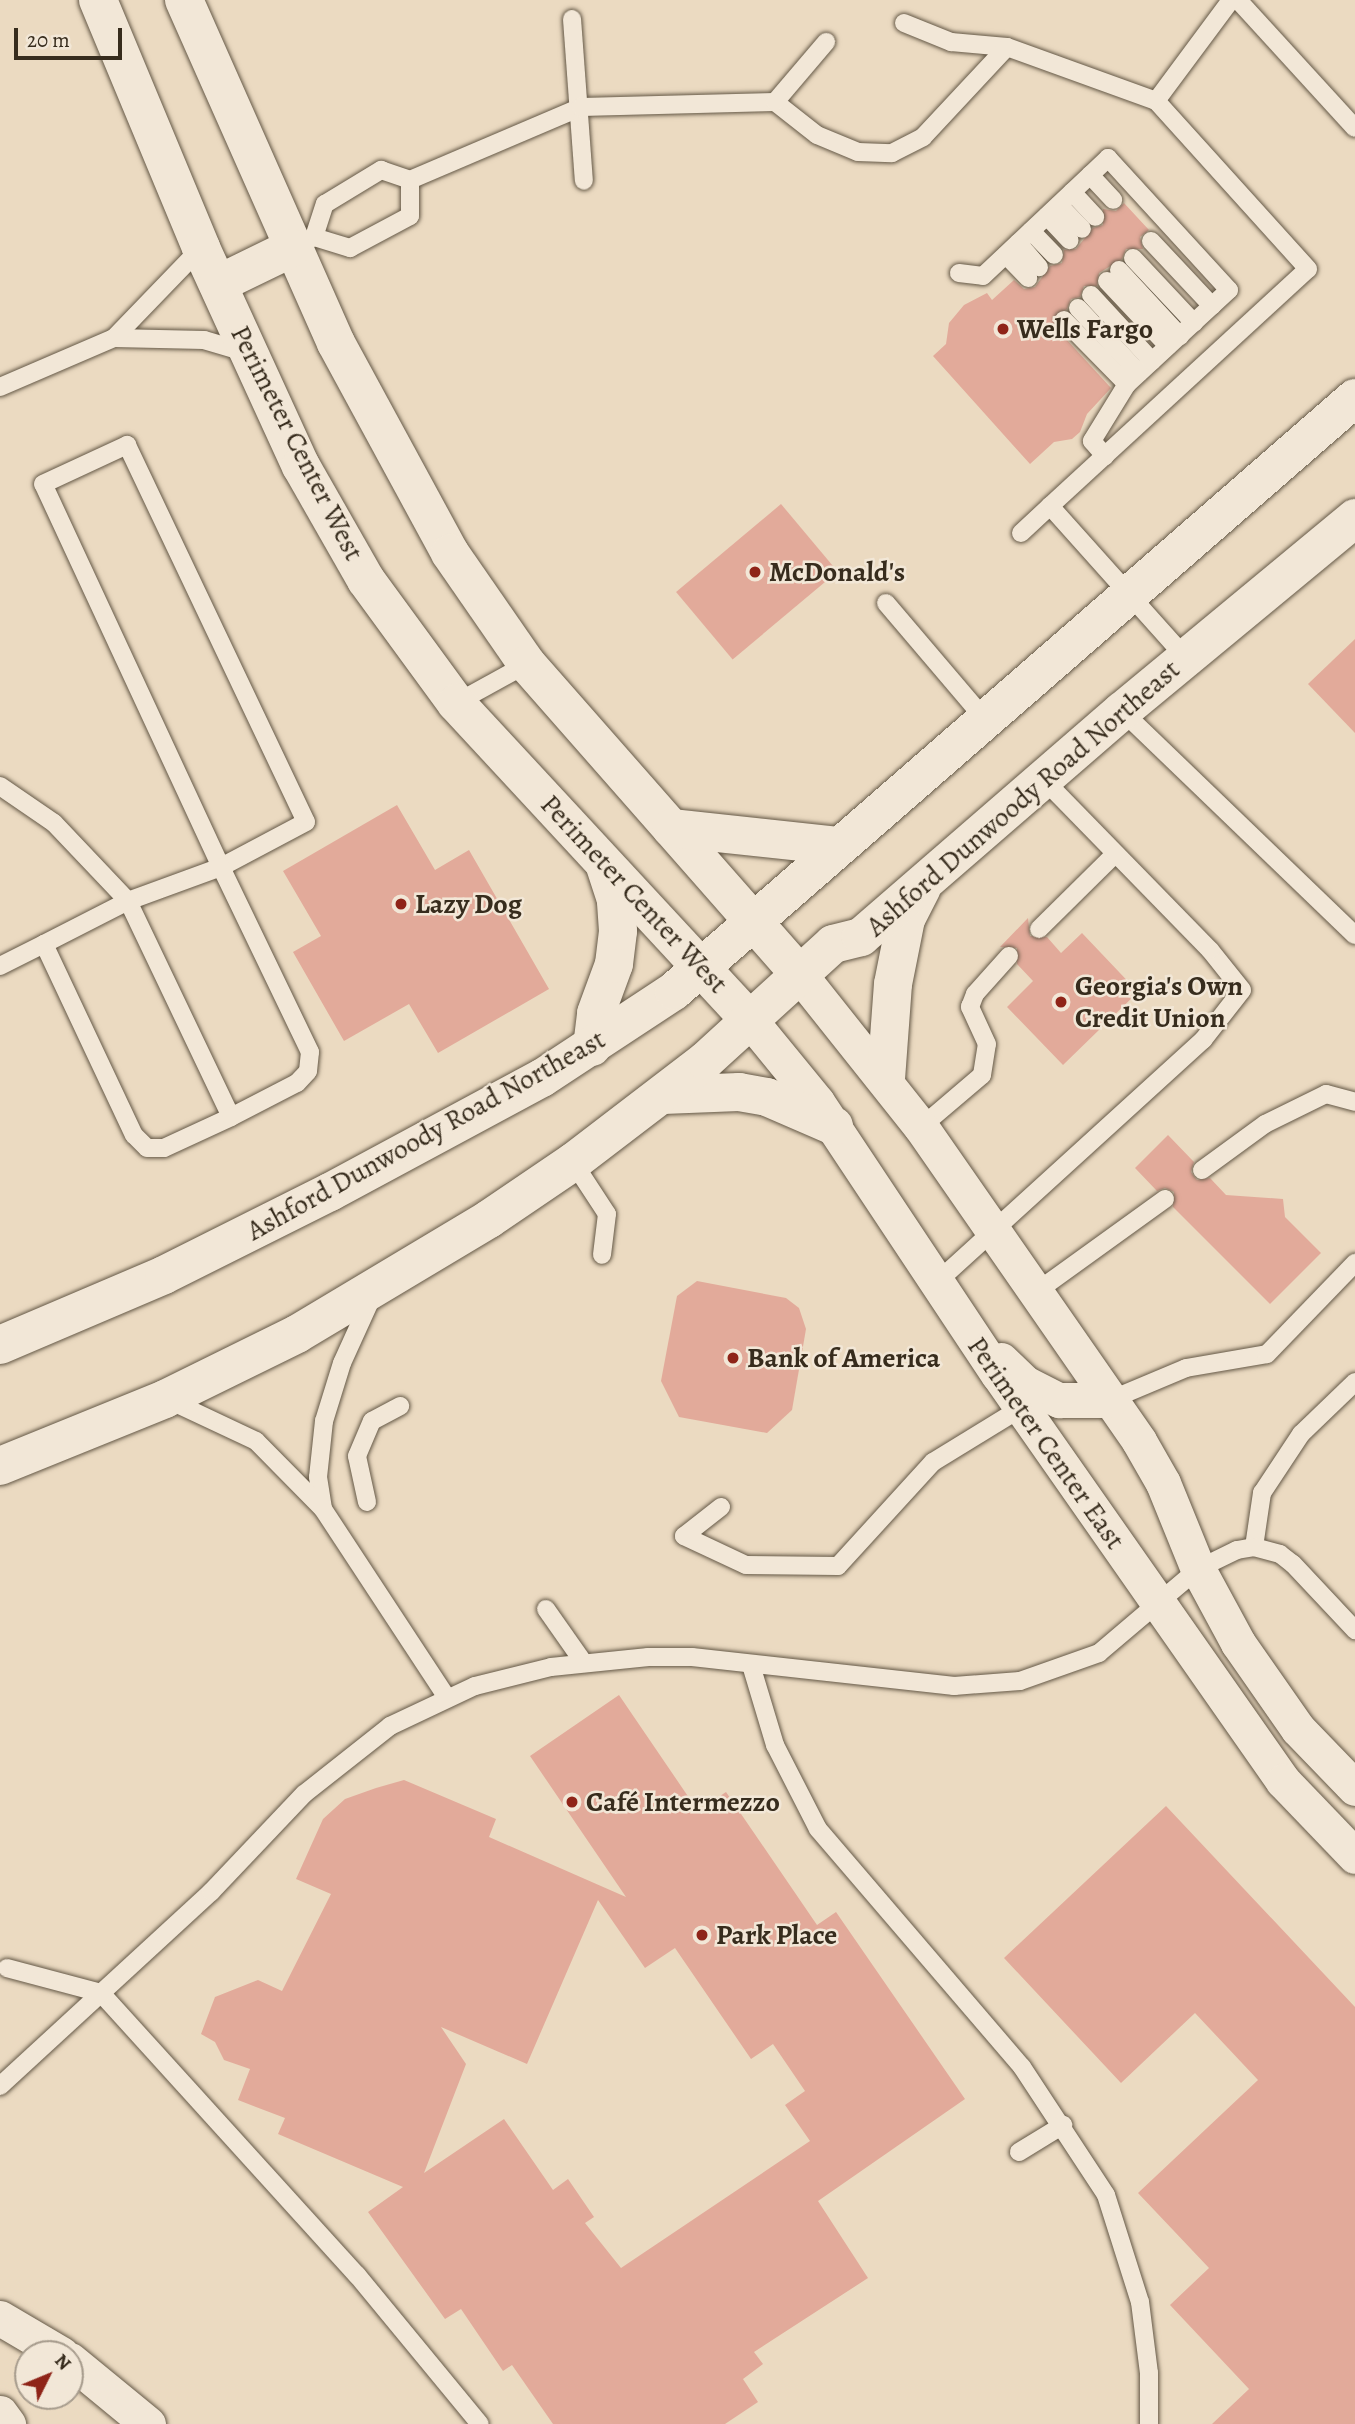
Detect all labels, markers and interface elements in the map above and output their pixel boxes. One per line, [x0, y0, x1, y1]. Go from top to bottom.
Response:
scale bar [18, 14, 126, 58]
text: 20 m [27, 26, 70, 54]
place label: Wells Fargo [1017, 312, 1153, 346]
street label: Perimeter Center West [223, 320, 371, 566]
marker: Wells Fargo [995, 321, 1011, 337]
place label: McDonald's [769, 555, 905, 589]
marker: McDonald's [747, 564, 763, 580]
street label: Ashford Dunwoody Road Northeast [859, 653, 1187, 943]
street label: Perimeter Center West [533, 788, 735, 1000]
place label: Lazy Dog [415, 887, 522, 921]
marker: Lazy Dog [393, 896, 409, 912]
place label: Georgia's Own Credit Union [1075, 969, 1243, 1035]
marker: Georgia's Own Credit Union [1053, 994, 1069, 1010]
street label: Ashford Dunwoody Road Northeast [241, 1022, 611, 1248]
street label: Perimeter Center East [960, 1330, 1132, 1556]
place label: Bank of America [747, 1341, 940, 1375]
marker: Bank of America [725, 1350, 741, 1366]
place label: Café Intermezzo [586, 1785, 780, 1819]
marker: Café Intermezzo [564, 1794, 580, 1810]
place label: Park Place [716, 1918, 837, 1952]
marker: Park Place [694, 1927, 710, 1943]
north arrow [14, 2340, 84, 2410]
text: N [49, 2348, 77, 2376]

